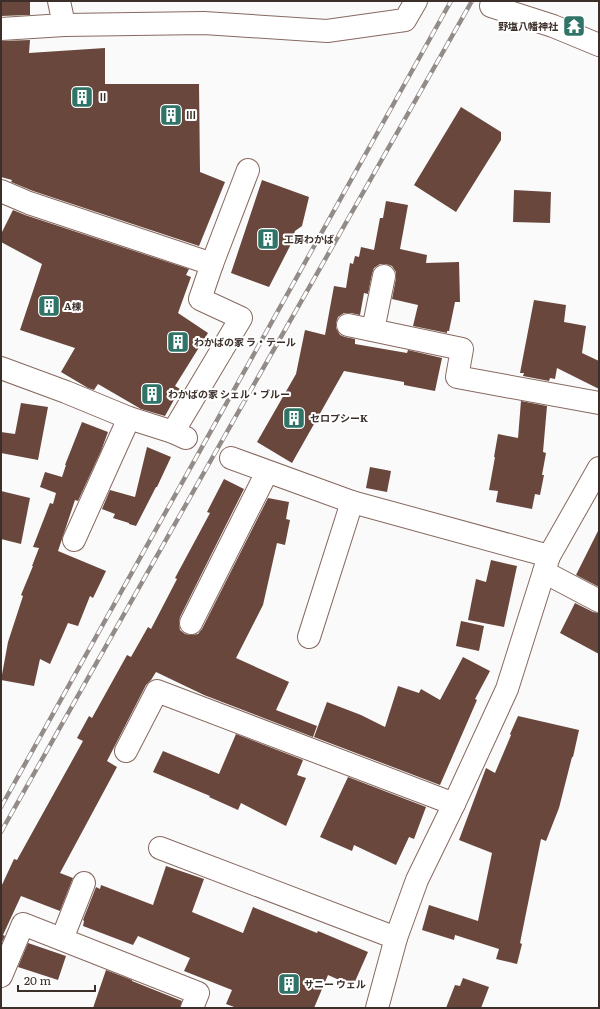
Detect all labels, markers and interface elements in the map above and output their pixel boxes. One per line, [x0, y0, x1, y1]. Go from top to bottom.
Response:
temple icon: 野塩八幡神社 [561, 13, 587, 39]
place label: 野塩八幡神社 [498, 18, 559, 33]
building icon: Ⅱ [69, 84, 95, 110]
place label: Ⅱ [98, 89, 108, 104]
building icon: Ⅲ [158, 102, 184, 128]
place label: Ⅲ [186, 107, 196, 122]
building icon: 工房わかば [255, 226, 281, 252]
place label: 工房わかば [284, 231, 334, 246]
building icon: A棟 [36, 293, 62, 319]
place label: A棟 [64, 298, 82, 313]
building icon: わかばの家 ラ・テール [165, 329, 191, 355]
place label: わかばの家 ラ・テール [194, 334, 296, 349]
building icon: わかばの家 シェル・ブルー [139, 381, 165, 407]
place label: わかばの家 シェル・ブルー [168, 386, 290, 401]
building icon: セロプシーK [281, 405, 307, 431]
place label: セロプシーK [310, 410, 368, 425]
scale bar [18, 967, 95, 993]
text: 20 m [24, 971, 51, 989]
building icon: サニー ウェル [276, 971, 302, 997]
place label: サニー ウェル [304, 976, 366, 991]

